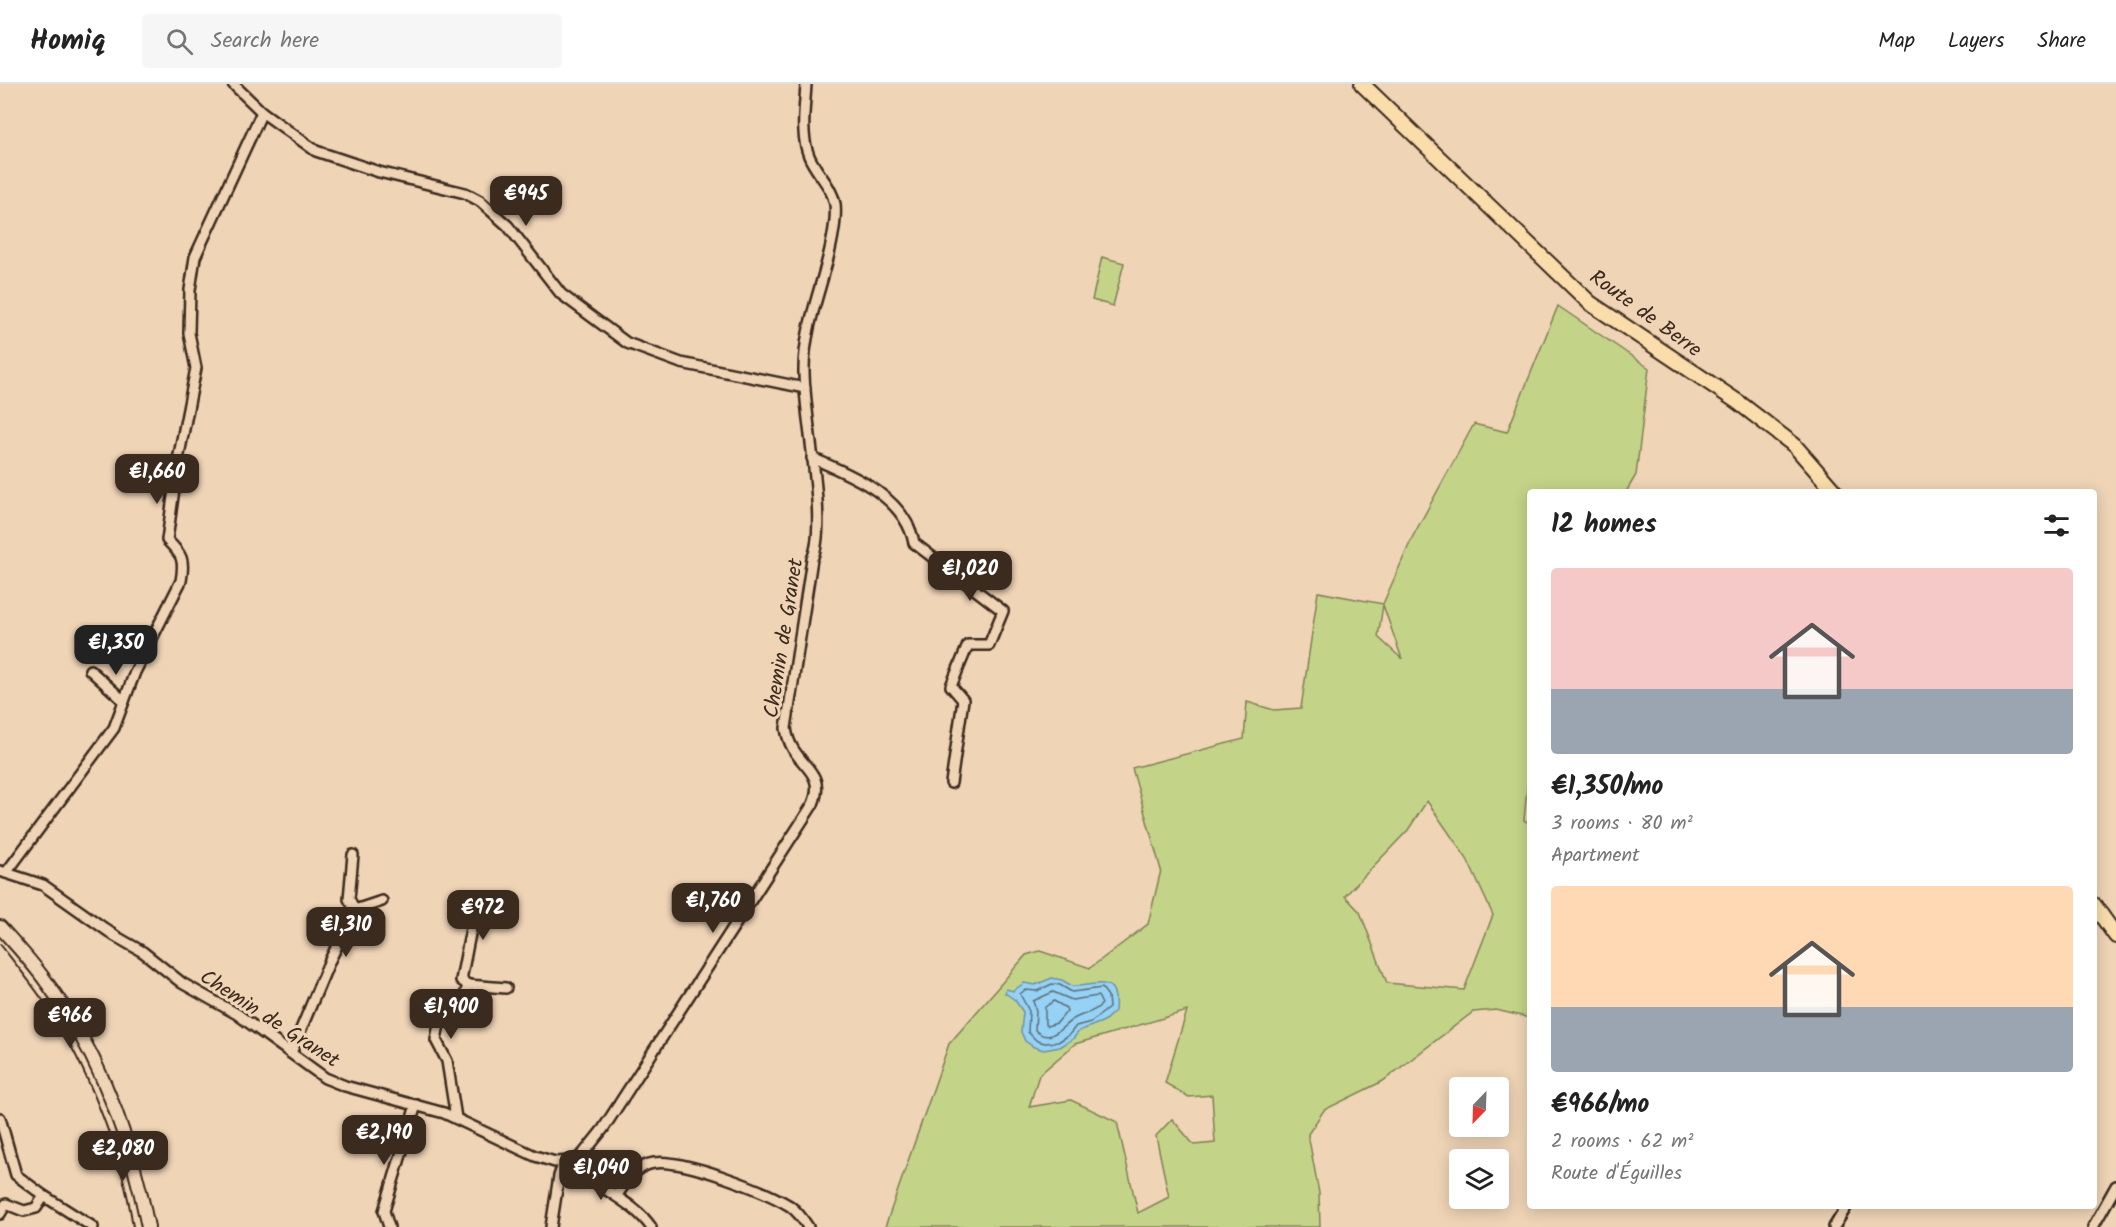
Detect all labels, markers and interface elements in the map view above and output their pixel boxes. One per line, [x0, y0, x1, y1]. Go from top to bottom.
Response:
search box [142, 14, 562, 68]
text: Homiq [30, 19, 106, 64]
text: Search here [211, 24, 319, 59]
icon: search [163, 25, 196, 58]
text: Map [1878, 25, 1915, 58]
text: Layers [1948, 25, 2004, 58]
text: Share [2037, 25, 2086, 58]
pin: €945 [490, 176, 562, 227]
text: €945 [504, 179, 548, 211]
street label: Route de Berre [1582, 262, 1709, 367]
pin: €1,660 [108, 454, 206, 505]
text: €1,660 [129, 457, 185, 489]
text: 12 homes [1551, 504, 1657, 546]
icon: filters [2040, 509, 2073, 542]
pin: €1,020 [921, 551, 1019, 602]
text: €1,020 [942, 554, 998, 586]
street label: Chemin de Granet [756, 555, 814, 721]
icon: home [1758, 607, 1866, 715]
pin: €1,350 [67, 625, 165, 676]
text: €1,350 [88, 628, 144, 660]
text: €1,350/mo [1551, 766, 1663, 808]
text: 3 rooms · 80 m² [1551, 808, 1693, 840]
text: Apartment [1551, 840, 1640, 872]
pin: €1,760 [664, 883, 762, 934]
text: €1,760 [686, 886, 740, 918]
pin: €972 [447, 890, 519, 941]
text: €972 [461, 893, 505, 925]
pin: €1,310 [297, 907, 395, 958]
text: €1,310 [320, 910, 372, 942]
icon: home [1758, 925, 1866, 1033]
street label: Chemin de Granet [193, 961, 347, 1078]
pin: €1,900 [402, 989, 500, 1040]
text: €1,900 [424, 992, 478, 1024]
pin: €966 [34, 998, 106, 1049]
text: €966 [48, 1001, 92, 1033]
north arrow [1449, 1077, 1509, 1137]
map controls [1449, 1077, 1509, 1209]
text: €966/mo [1551, 1084, 1649, 1126]
pin: €2,190 [335, 1115, 433, 1166]
text: €2,190 [356, 1118, 412, 1150]
text: 2 rooms · 62 m² [1551, 1126, 1693, 1158]
pin: €2,080 [74, 1131, 172, 1182]
text: €2,080 [92, 1134, 154, 1166]
button: layers [1449, 1149, 1509, 1209]
pin: €1,040 [552, 1150, 650, 1201]
text: €1,040 [573, 1153, 629, 1185]
text: Route d'Éguilles [1551, 1158, 1682, 1190]

